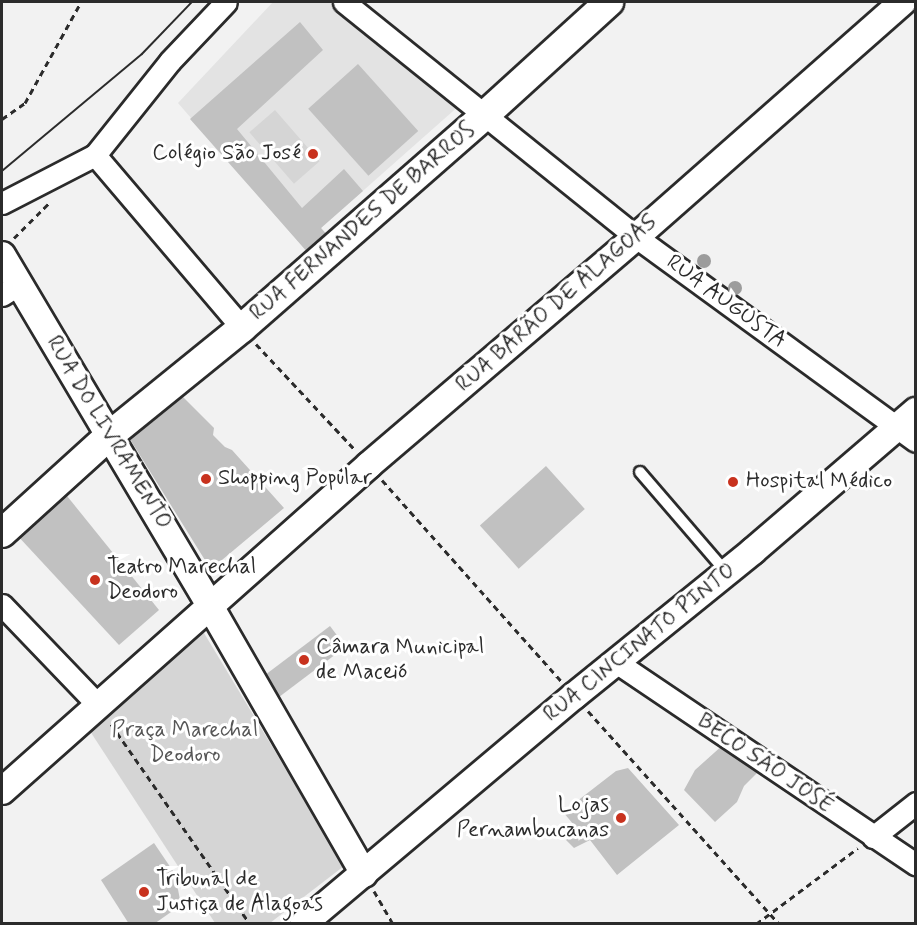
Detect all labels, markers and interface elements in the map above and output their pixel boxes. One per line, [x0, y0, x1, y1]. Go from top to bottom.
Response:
street label: RUA FERNANDES DE BARROS [246, 118, 480, 326]
place label: Colégio São José [152, 141, 301, 167]
marker: Colégio São José [306, 147, 320, 161]
street label: RUA BARÃO DE ALAGOAS [453, 211, 661, 397]
street label: RUA AUGUSTA [661, 250, 791, 354]
street label: RUA DO LIVRAMENTO [39, 330, 177, 536]
place label: Shopping Popular [218, 466, 370, 492]
place label: Hospital Médico [746, 469, 894, 495]
marker: Shopping Popular [199, 472, 213, 486]
marker: Hospital Médico [724, 473, 742, 491]
place label: Teatro Marechal Deodoro [107, 554, 256, 606]
street label: RUA CINCINATO PINTO [536, 556, 744, 730]
marker: Teatro Marechal Deodoro [88, 573, 102, 587]
place label: Câmara Municipal de Maceió [316, 634, 482, 686]
marker: Câmara Municipal de Maceió [297, 653, 311, 667]
street label: BECO SÃO JOSÉ [692, 708, 838, 820]
park label: Praça Marechal Deodoro [111, 717, 259, 768]
place label: Lojas Pernambucanas [457, 792, 609, 843]
marker: Lojas Pernambucanas [614, 811, 628, 825]
place label: Tribunal de Justiça de Alagoas [156, 866, 321, 918]
marker: Tribunal de Justiça de Alagoas [137, 885, 151, 899]

